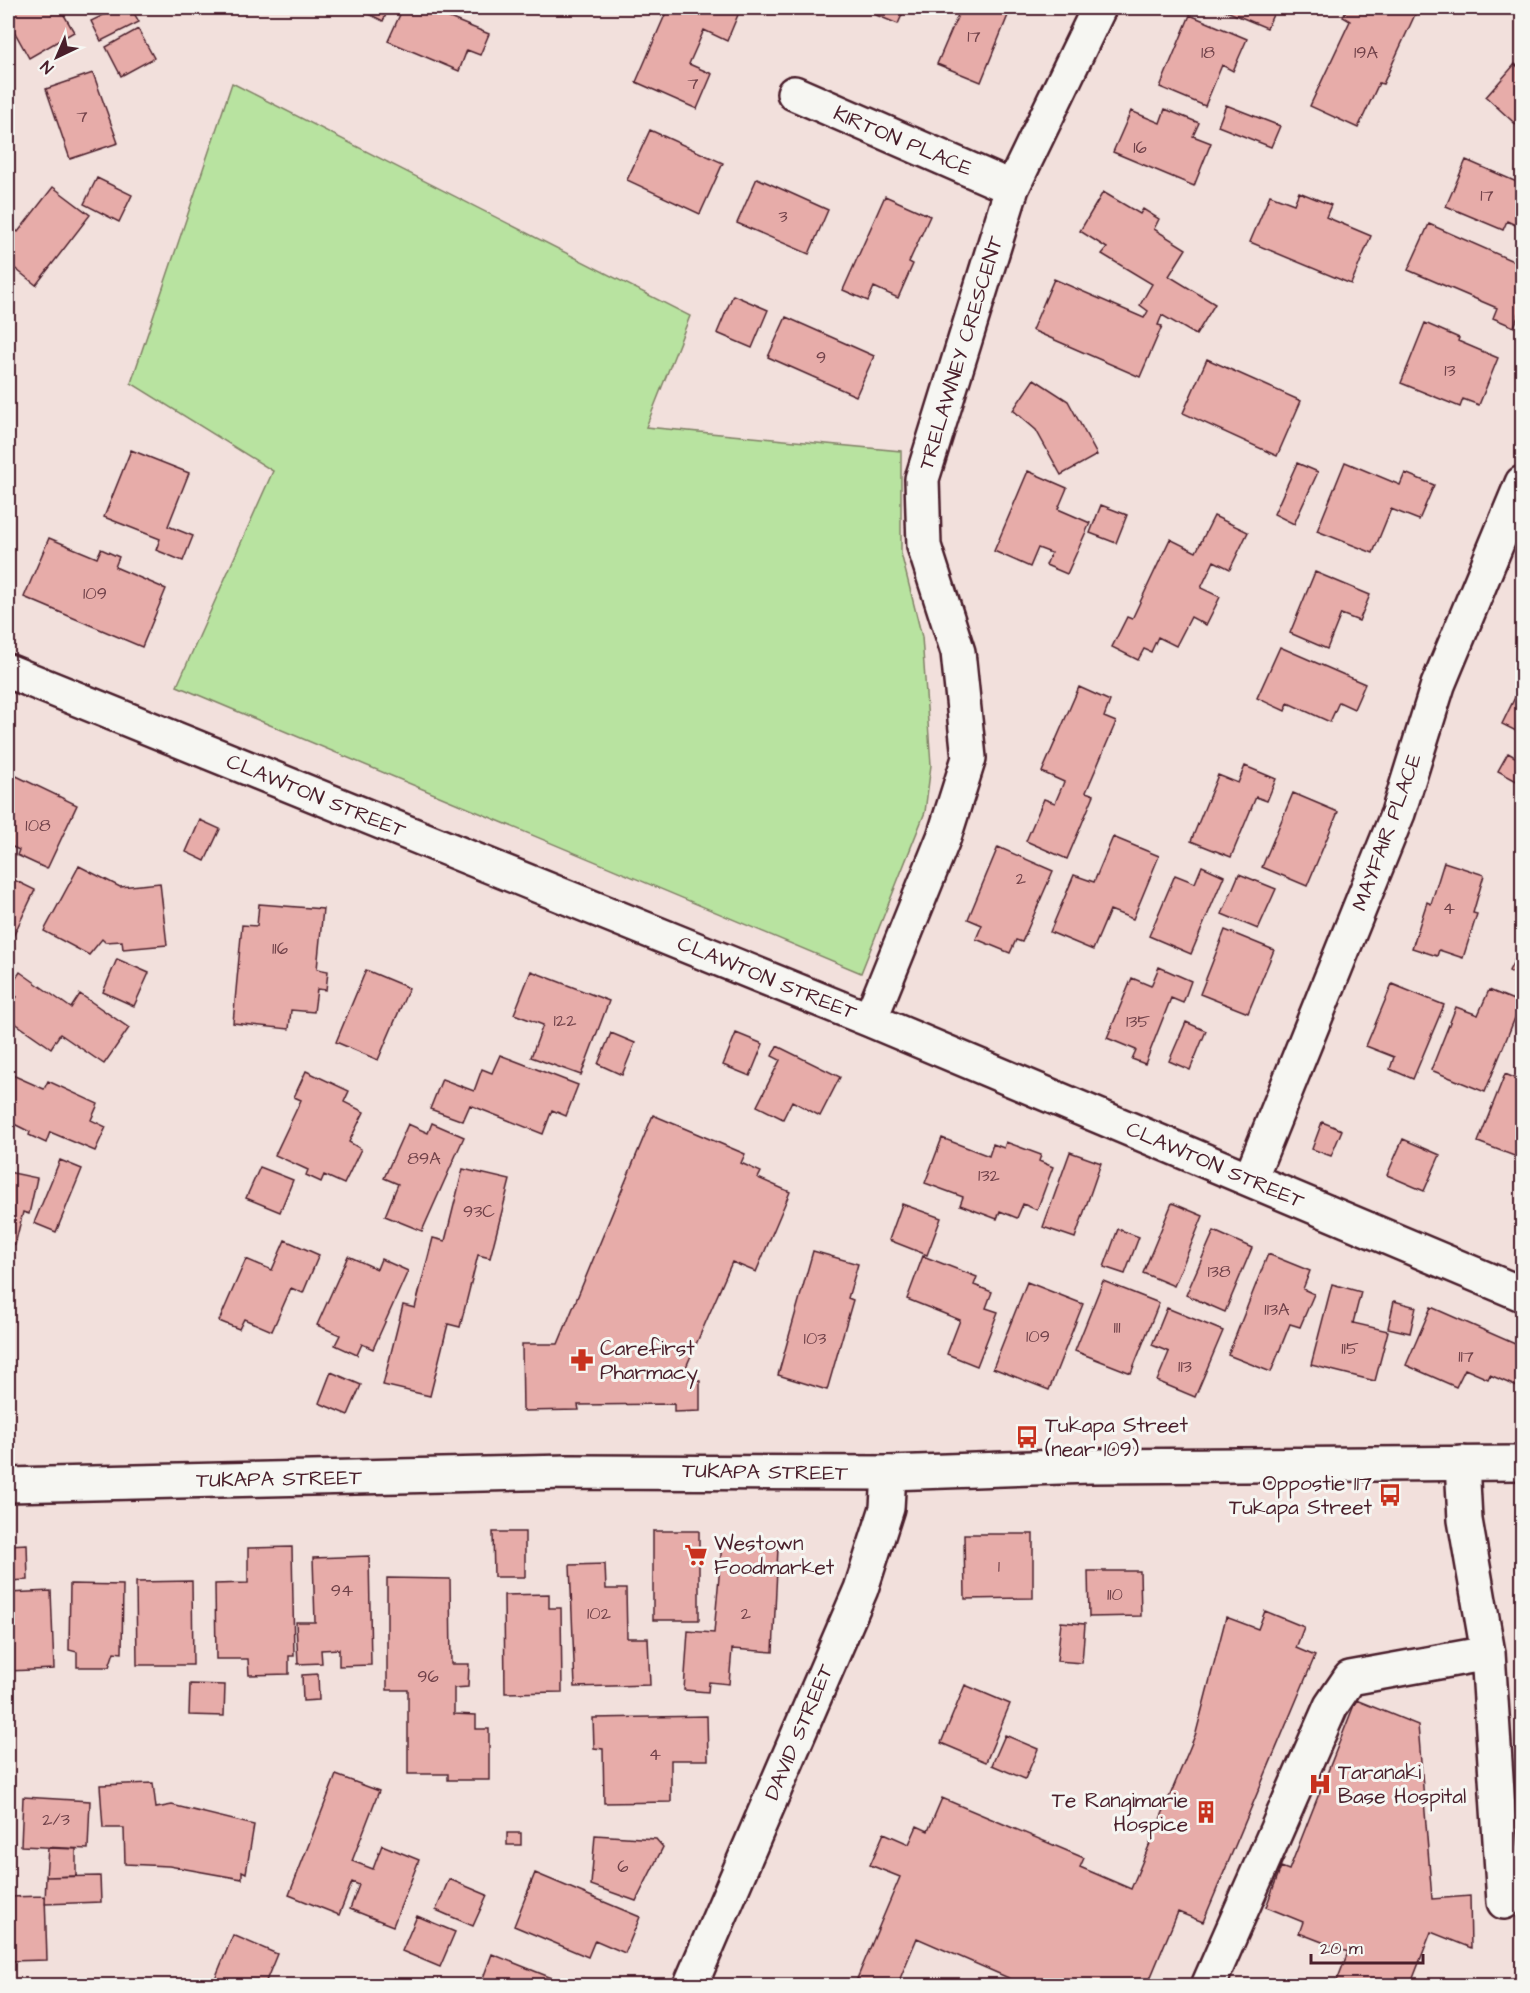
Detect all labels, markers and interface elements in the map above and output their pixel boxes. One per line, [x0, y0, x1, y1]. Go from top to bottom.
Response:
house number: 17 [967, 24, 981, 49]
north arrow [27, 27, 87, 87]
house number: 18 [1201, 40, 1215, 65]
house number: 19A [1354, 40, 1379, 65]
text: N [36, 56, 59, 78]
house number: 7 [687, 71, 699, 96]
street label: KIRTON PLACE [829, 99, 977, 184]
house number: 7 [76, 104, 88, 129]
house number: 16 [1133, 135, 1147, 160]
house number: 17 [1480, 183, 1494, 208]
house number: 3 [778, 204, 788, 229]
street label: TRELAWNEY CRESCENT [912, 232, 1011, 473]
house number: 9 [816, 345, 826, 370]
house number: 13 [1444, 358, 1456, 383]
house number: 109 [83, 581, 107, 606]
street label: CLAWTON STREET [222, 747, 411, 846]
street label: MAYFAIR PLACE [1345, 749, 1429, 915]
house number: 108 [25, 813, 51, 838]
house number: 2 [1016, 866, 1027, 891]
house number: 4 [1443, 896, 1455, 921]
street label: CLAWTON STREET [673, 929, 862, 1028]
house number: 116 [272, 936, 288, 961]
house number: 122 [554, 1008, 577, 1033]
house number: 135 [1126, 1009, 1150, 1034]
street label: CLAWTON STREET [1122, 1114, 1309, 1216]
house number: 89A [407, 1146, 441, 1171]
house number: 132 [978, 1163, 1001, 1188]
house number: 93C [463, 1199, 495, 1224]
house number: 138 [1207, 1259, 1231, 1284]
house number: 113A [1264, 1297, 1290, 1322]
house number: 111 [1114, 1315, 1120, 1340]
house number: 109 [1026, 1324, 1050, 1349]
house number: 103 [804, 1326, 826, 1351]
place label: Carefirst Pharmacy [600, 1334, 698, 1389]
house number: 115 [1341, 1336, 1359, 1361]
house number: 117 [1458, 1344, 1474, 1369]
pharmacy icon: Carefirst Pharmacy [569, 1347, 595, 1373]
house number: 113 [1178, 1354, 1192, 1379]
place label: Tukapa Street (near 109) [1045, 1411, 1188, 1464]
bus stop icon: Tukapa Street (near 109) [1014, 1424, 1040, 1450]
street label: TUKAPA STREET [682, 1456, 849, 1488]
street label: TUKAPA STREET [196, 1463, 363, 1495]
place label: Oppostie 117 Tukapa Street [1229, 1469, 1373, 1523]
bus stop icon: Oppostie 117 Tukapa Street [1377, 1482, 1403, 1508]
place label: Westown Foodmarket [714, 1529, 835, 1582]
supermarket icon: Westown Foodmarket [683, 1542, 709, 1568]
house number: 1 [998, 1554, 1000, 1579]
house number: 94 [331, 1578, 353, 1603]
house number: 110 [1107, 1582, 1123, 1607]
house number: 102 [587, 1601, 612, 1626]
house number: 2 [741, 1601, 752, 1626]
street label: DAVID STREET [757, 1659, 841, 1804]
house number: 96 [417, 1664, 439, 1689]
house number: 4 [649, 1742, 661, 1767]
place label: Taranaki Base Hospital [1338, 1758, 1466, 1812]
hospital icon: Taranaki Base Hospital [1307, 1771, 1333, 1797]
place label: Te Rangimarie Hospice [1052, 1786, 1188, 1840]
building icon: Te Rangimarie Hospice [1193, 1799, 1219, 1825]
house number: 2/3 [42, 1807, 70, 1832]
house number: 6 [617, 1854, 629, 1879]
scale bar [1311, 1927, 1424, 1965]
text: 20 m [1320, 1936, 1363, 1961]

